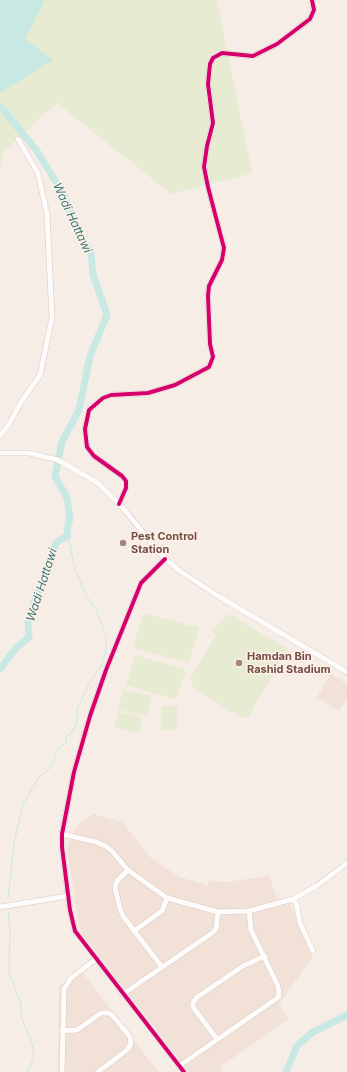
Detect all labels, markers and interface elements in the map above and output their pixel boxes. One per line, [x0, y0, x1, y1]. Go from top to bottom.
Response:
water label: Wadi Hattawi [49, 180, 95, 256]
place label: Pest Control Station [131, 530, 197, 556]
marker: Pest Control Station [118, 538, 128, 548]
water label: Wadi Hattawi [23, 547, 61, 623]
place label: Hamdan Bin Rashid Stadium [247, 650, 331, 676]
marker: Hamdan Bin Rashid Stadium [234, 658, 244, 668]

